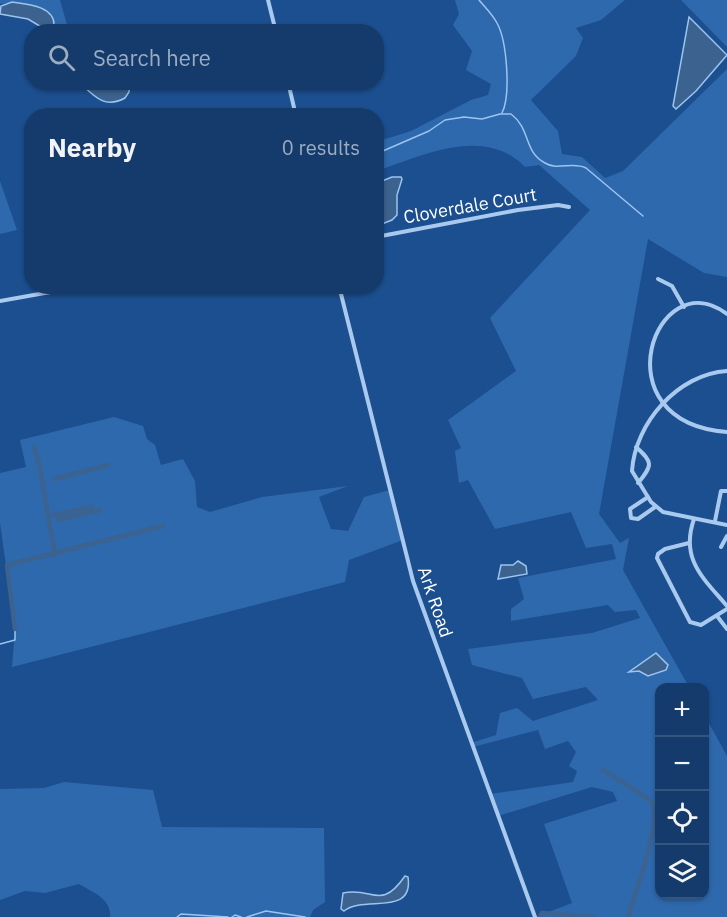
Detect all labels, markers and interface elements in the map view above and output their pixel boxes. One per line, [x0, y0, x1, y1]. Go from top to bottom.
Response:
search box [24, 24, 384, 90]
icon: search [45, 41, 78, 74]
text: Search here [93, 43, 211, 72]
text: Nearby [48, 130, 136, 164]
text: 0 results [282, 134, 360, 161]
street label: Cloverdale Court [402, 182, 538, 229]
street label: Ark Road [413, 563, 458, 640]
map controls [655, 683, 709, 899]
button: + [655, 683, 709, 737]
button: − [655, 737, 709, 791]
button: locate [655, 791, 709, 845]
button: layers [655, 845, 709, 899]

